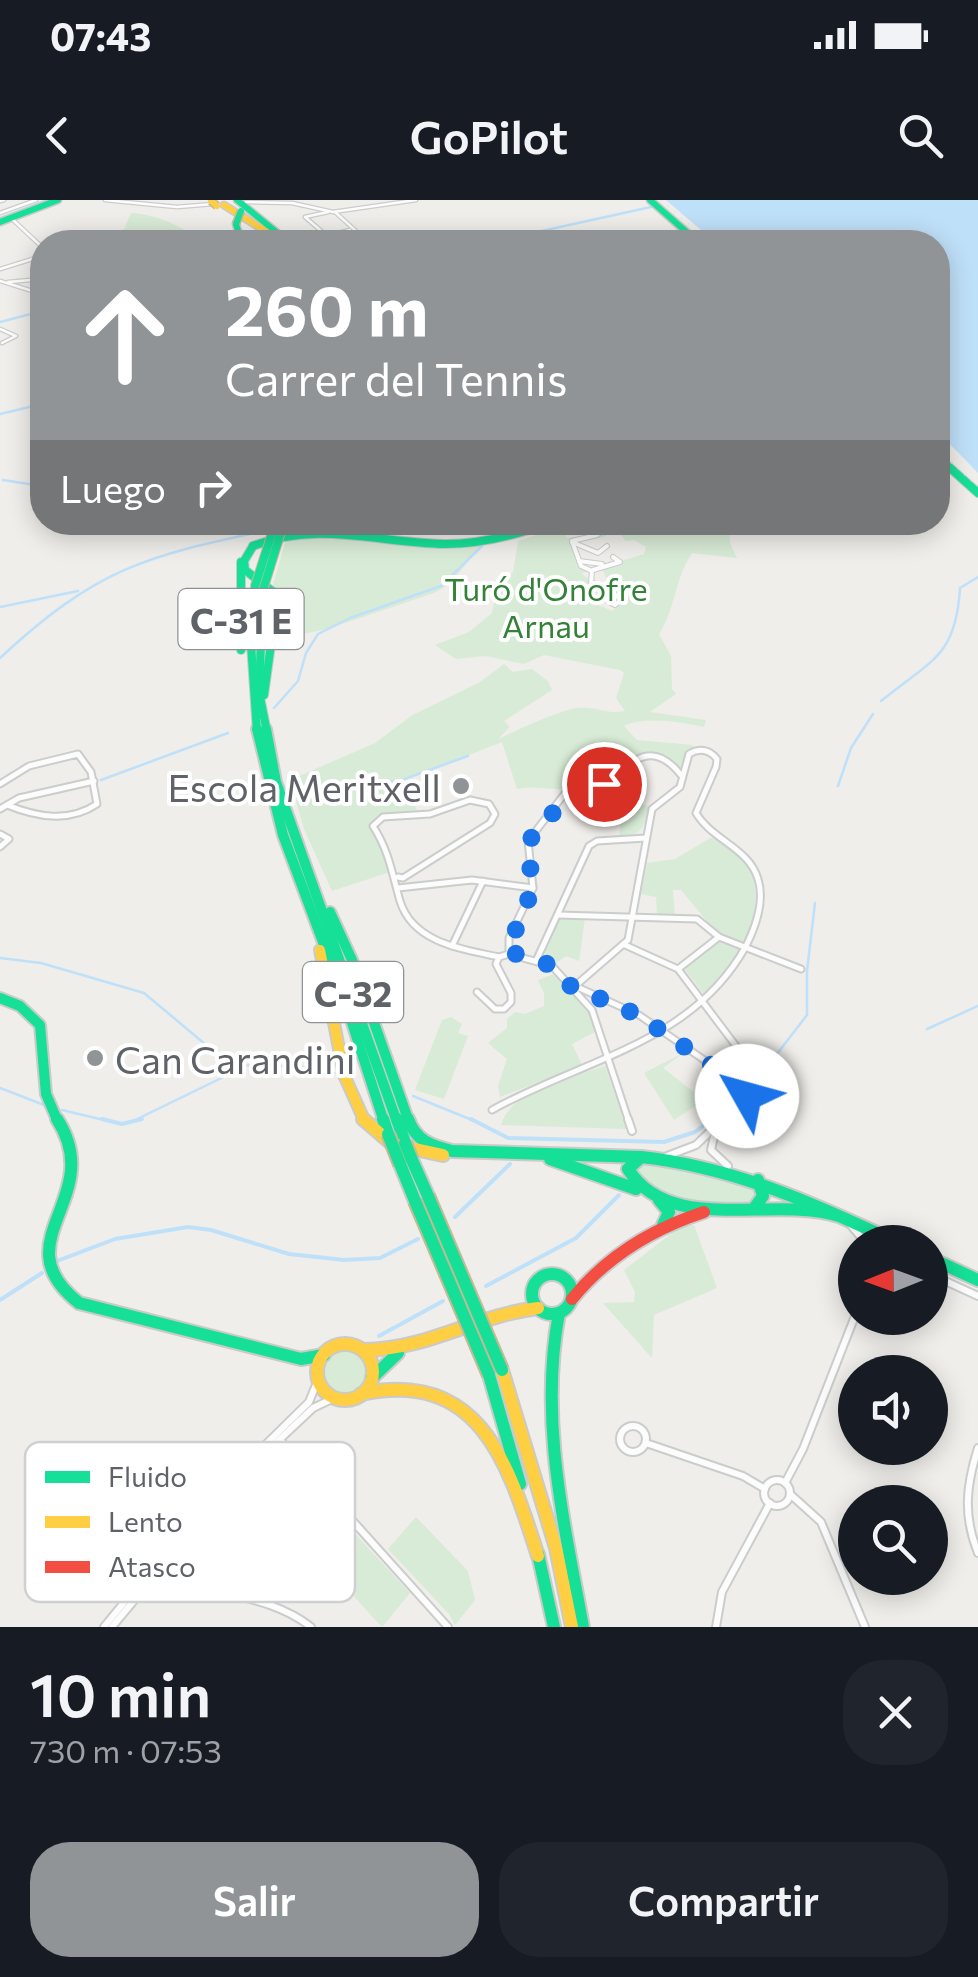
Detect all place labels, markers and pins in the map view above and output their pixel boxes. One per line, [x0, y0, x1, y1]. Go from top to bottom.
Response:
pin [562, 742, 647, 827]
place label: Escola Meritxell [167, 763, 441, 810]
marker: Escola Meritxell [450, 775, 472, 797]
place label: Can Carandini [115, 1035, 356, 1082]
marker: Can Carandini [84, 1047, 106, 1069]

